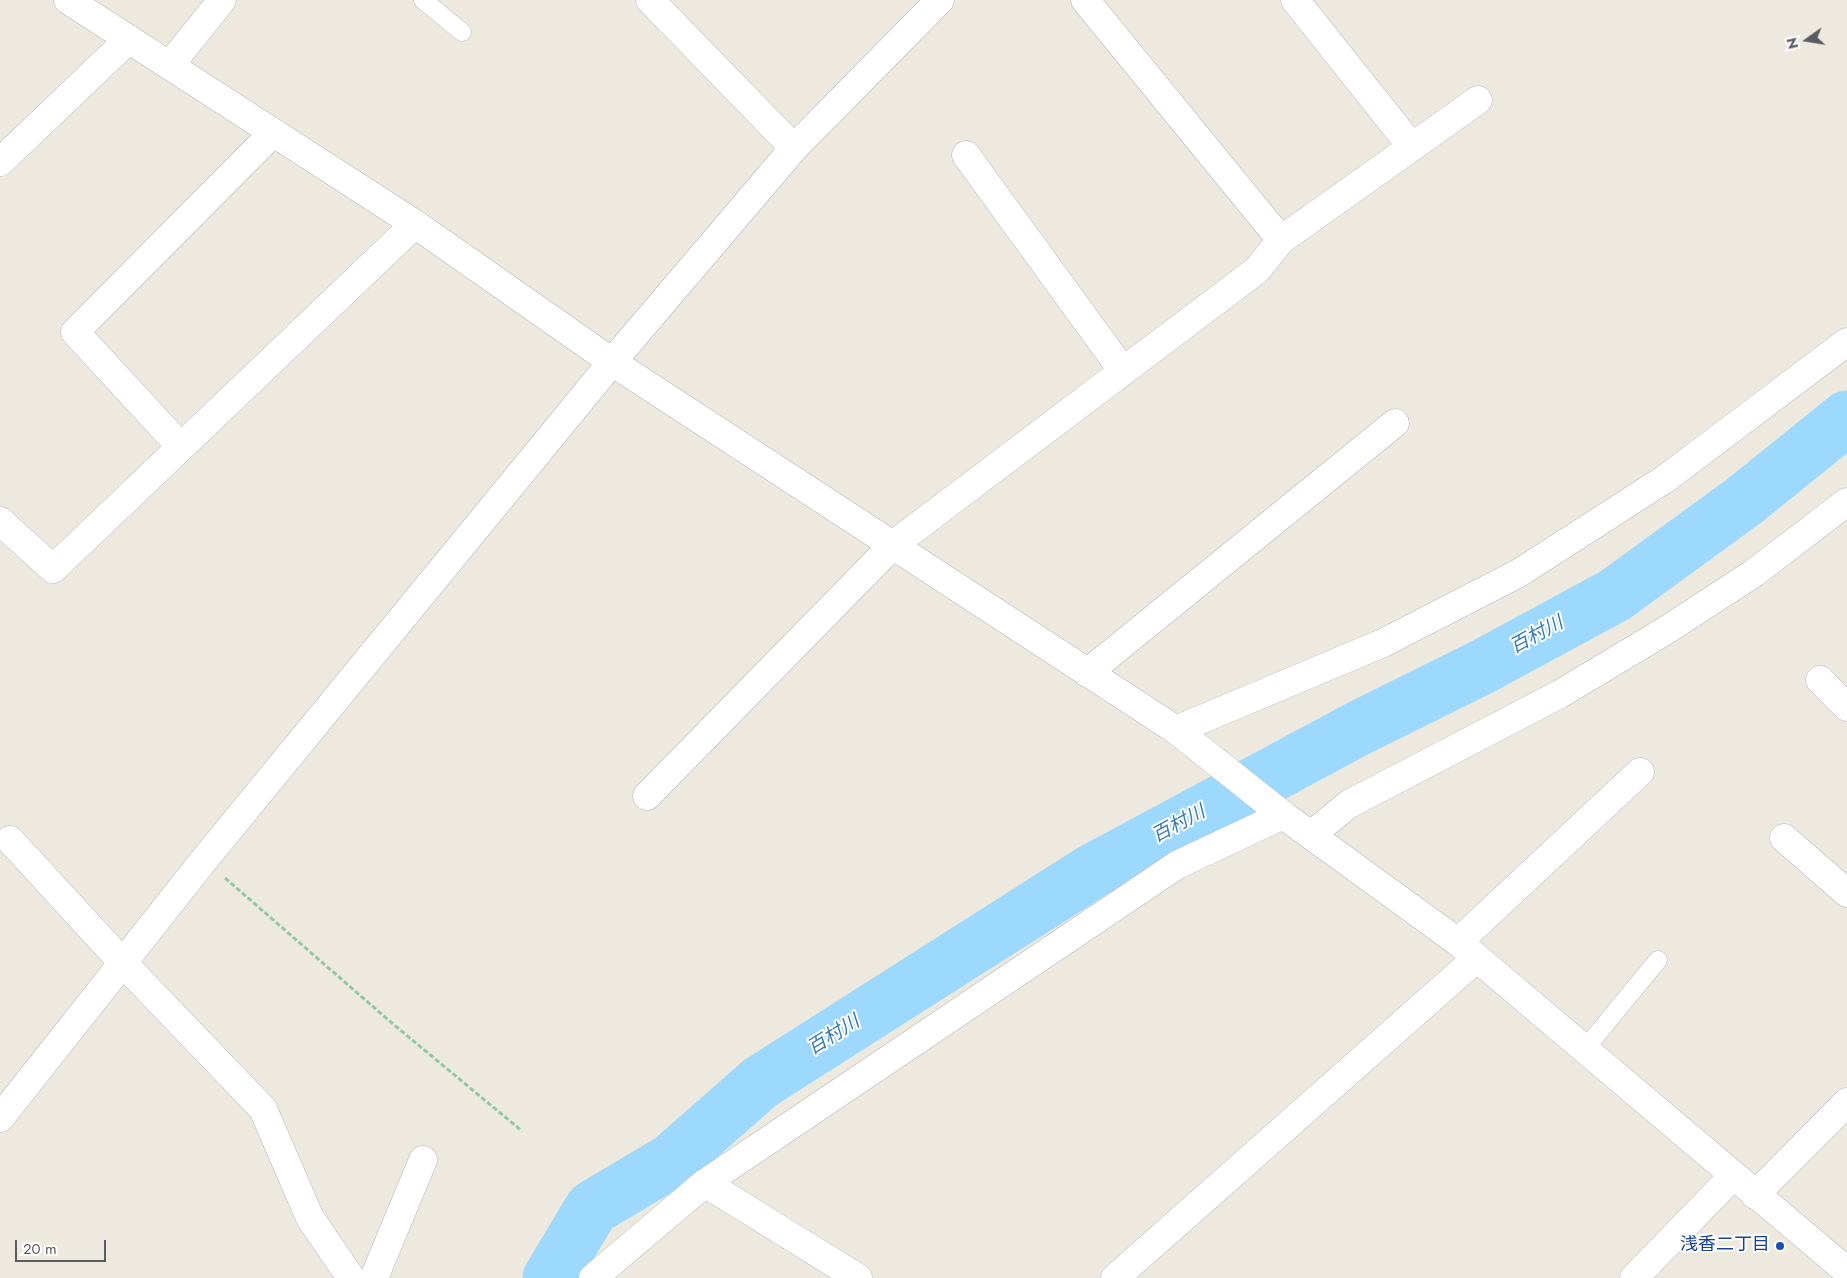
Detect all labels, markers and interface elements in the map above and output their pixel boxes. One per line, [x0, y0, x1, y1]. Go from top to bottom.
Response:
north arrow [1782, 15, 1832, 65]
text: N [1781, 36, 1803, 51]
water label: 百村川 [1506, 613, 1568, 659]
water label: 百村川 [1148, 802, 1210, 848]
water label: 百村川 [804, 1011, 864, 1061]
scale bar [18, 1230, 109, 1262]
place label: 浅香二丁目 [1680, 1235, 1770, 1257]
text: 20 m [23, 1238, 57, 1260]
marker: 浅香二丁目 [1774, 1240, 1786, 1252]

